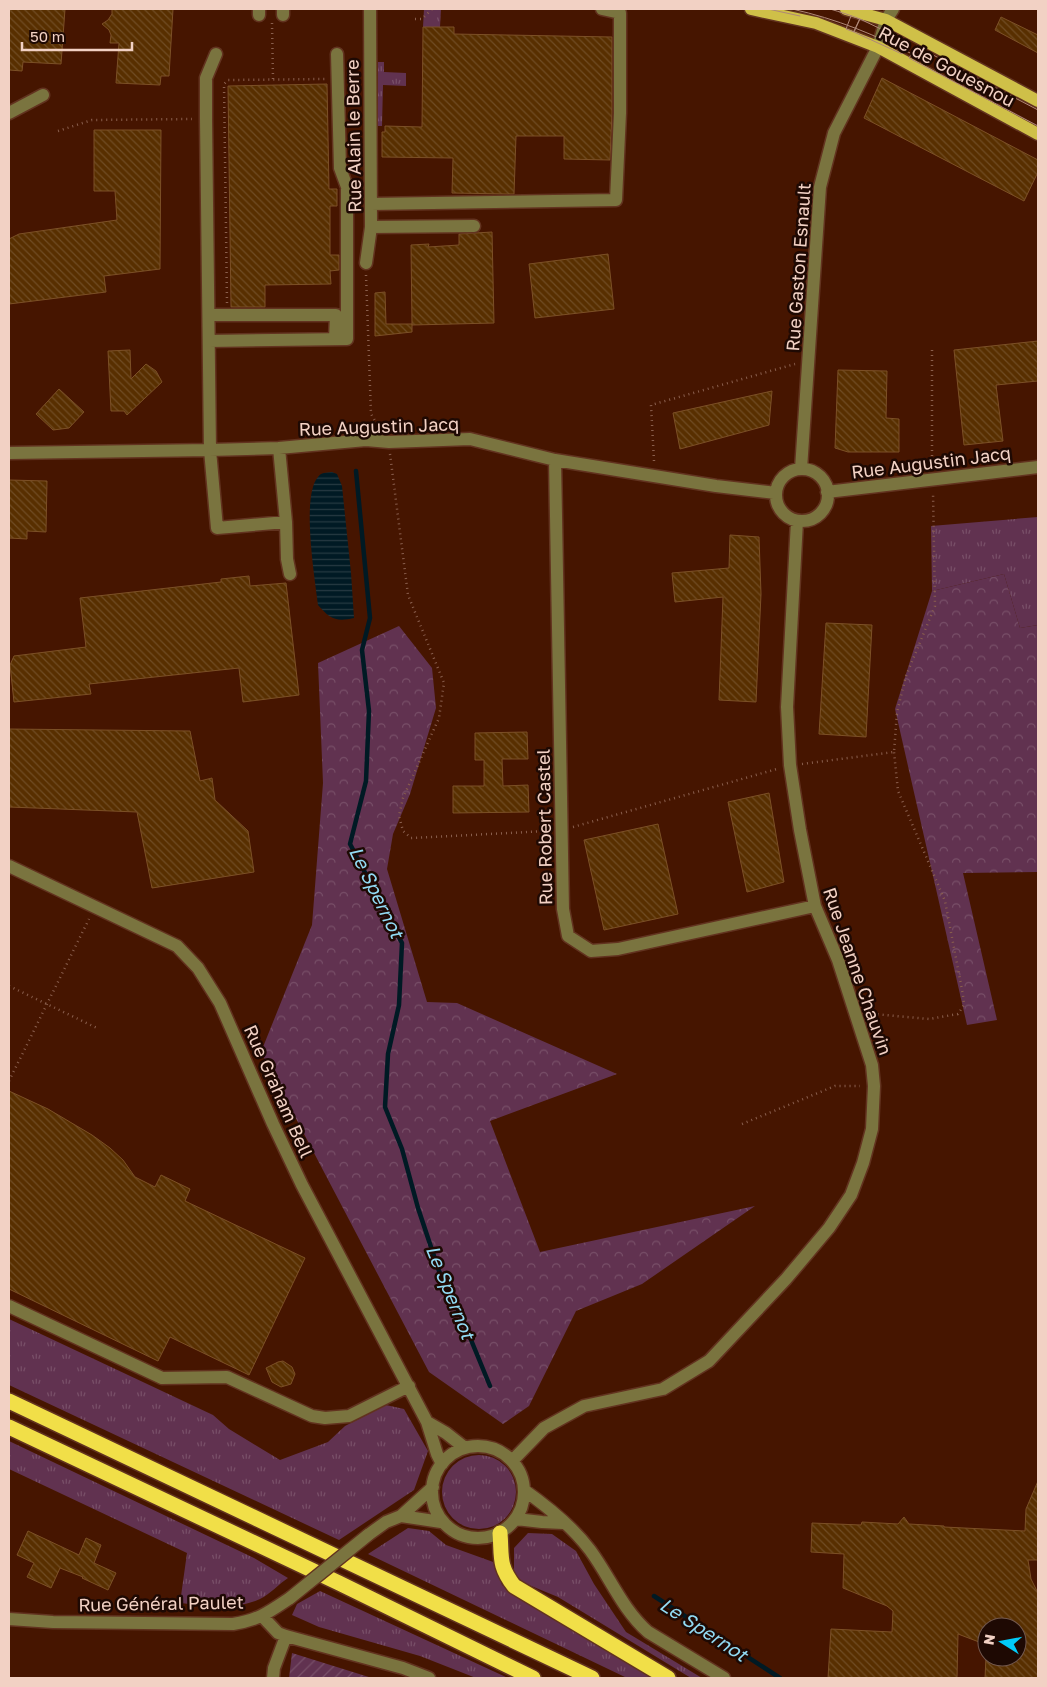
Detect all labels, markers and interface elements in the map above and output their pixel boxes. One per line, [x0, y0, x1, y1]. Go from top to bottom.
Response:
scale bar [22, 20, 132, 52]
street label: Rue de Gouesnou [875, 21, 1019, 111]
text: 50 m [30, 27, 65, 45]
street label: Rue Alain le Berre [341, 59, 365, 213]
street label: Rue Gaston Esnault [781, 182, 815, 352]
street label: Rue Augustin Jacq [298, 412, 460, 440]
street label: Rue Augustin Jacq [850, 441, 1012, 483]
street label: Rue Robert Castel [532, 748, 556, 905]
water label: Le Spernot [345, 842, 410, 944]
street label: Rue Jeanne Chauvin [819, 884, 897, 1058]
street label: Rue Graham Bell [240, 1021, 318, 1161]
water label: Le Spernot [422, 1242, 481, 1345]
street label: Rue Général Paulet [78, 1591, 244, 1615]
water label: Le Spernot [656, 1592, 754, 1667]
north arrow [977, 1617, 1027, 1667]
text: N [979, 1633, 998, 1646]

